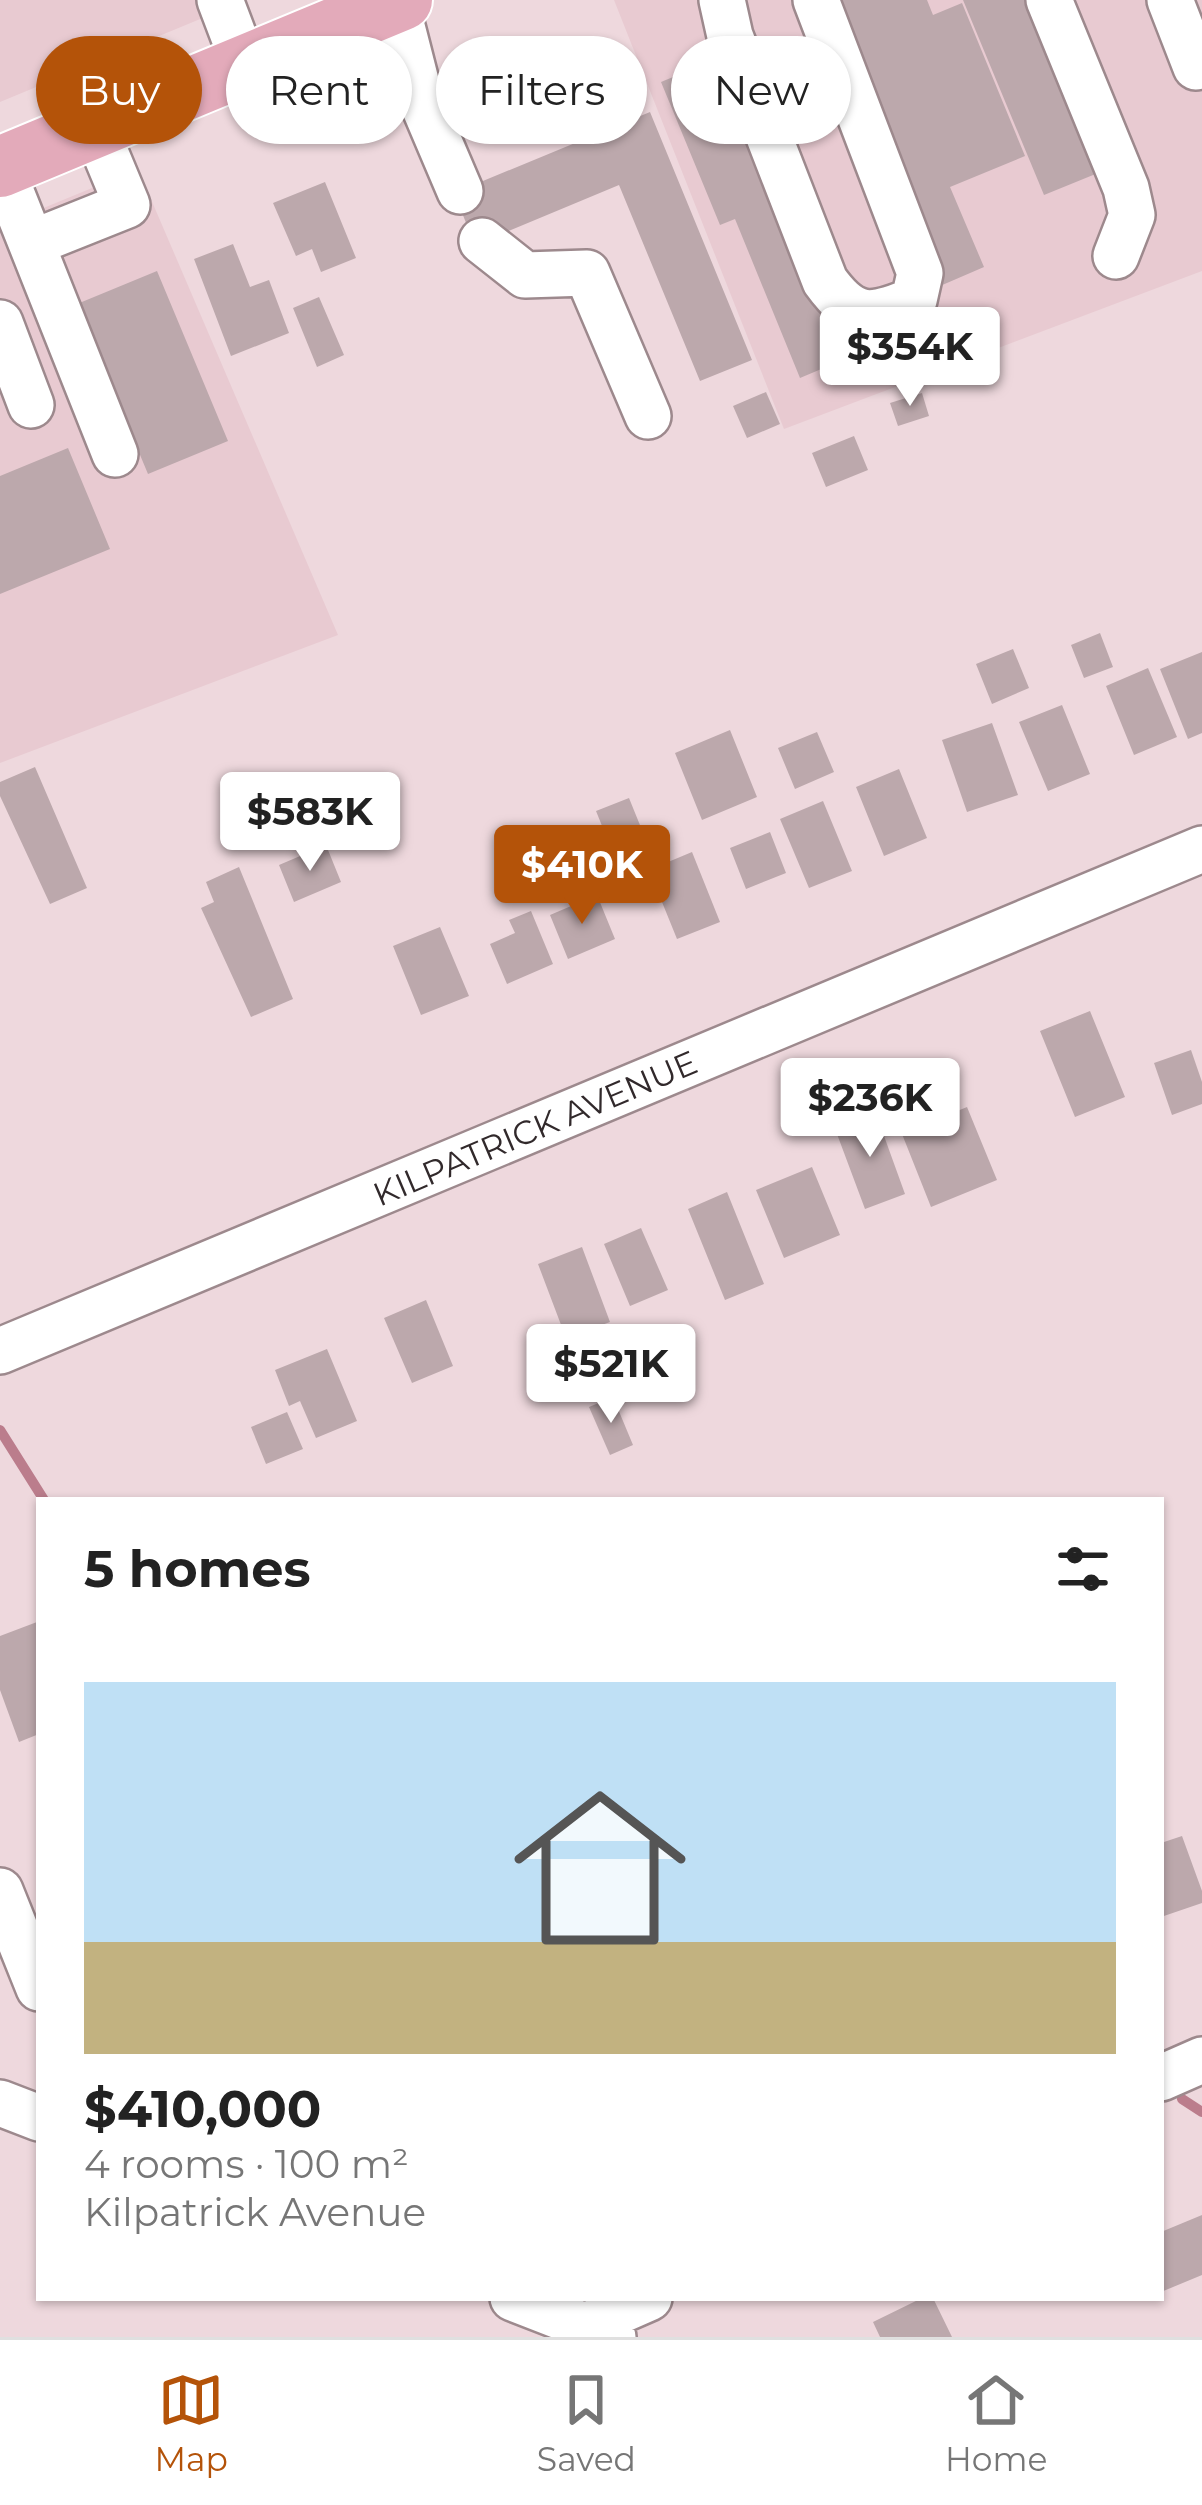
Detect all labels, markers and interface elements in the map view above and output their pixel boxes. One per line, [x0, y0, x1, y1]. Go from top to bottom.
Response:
chip: Buy [36, 36, 202, 144]
chip: Rent [226, 36, 412, 144]
chip: Filters [436, 36, 647, 144]
chip: New [671, 36, 851, 144]
pin: $354K [826, 307, 994, 409]
text: $354K [847, 322, 973, 370]
pin: $583K [226, 772, 394, 874]
text: $583K [247, 787, 373, 835]
pin: $410K [498, 825, 666, 927]
text: $410K [521, 840, 643, 888]
street label: KILPATRICK AVENUE [367, 1042, 703, 1214]
pin: $236K [786, 1058, 954, 1160]
text: $236K [808, 1073, 932, 1121]
pin: $521K [527, 1324, 695, 1426]
text: $521K [553, 1339, 669, 1387]
icon: filters [1050, 1536, 1116, 1602]
text: 5 homes [84, 1538, 311, 1600]
icon: home [492, 1760, 708, 1976]
text: $410,000 [84, 2078, 321, 2140]
text: 4 rooms · 100 m² [84, 2140, 409, 2188]
text: Kilpatrick Avenue [84, 2188, 426, 2236]
tab: Map [155, 2367, 228, 2479]
tab: Saved [537, 2367, 636, 2479]
tab: Home [945, 2367, 1047, 2479]

